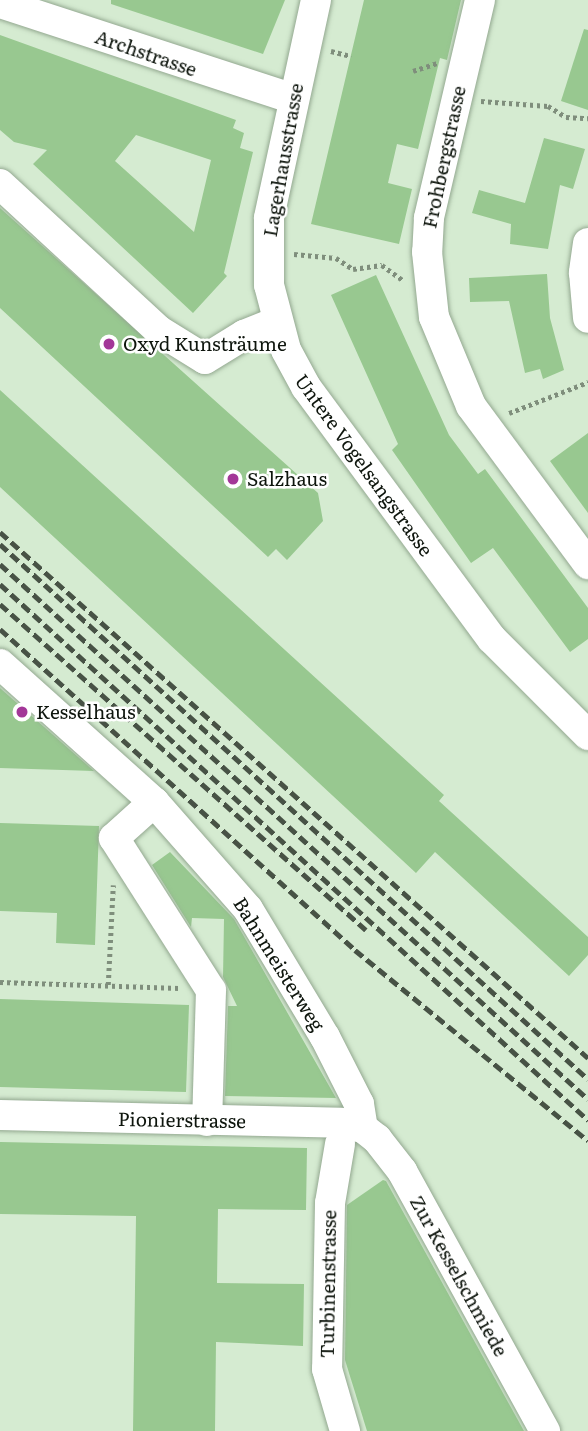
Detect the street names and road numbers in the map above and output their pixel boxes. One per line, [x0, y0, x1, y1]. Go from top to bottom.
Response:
street label: Archstrasse [92, 25, 200, 81]
street label: Lagerhausstrasse [258, 81, 308, 239]
street label: Frohbergstrasse [418, 84, 470, 230]
street label: Untere Vogelsangstrasse [290, 370, 438, 560]
street label: Bahnmeisterweg [229, 893, 329, 1035]
street label: Pionierstrasse [118, 1107, 246, 1133]
street label: Zur Kesselschmiede [405, 1192, 513, 1360]
street label: Turbinenstrasse [315, 1210, 341, 1358]

